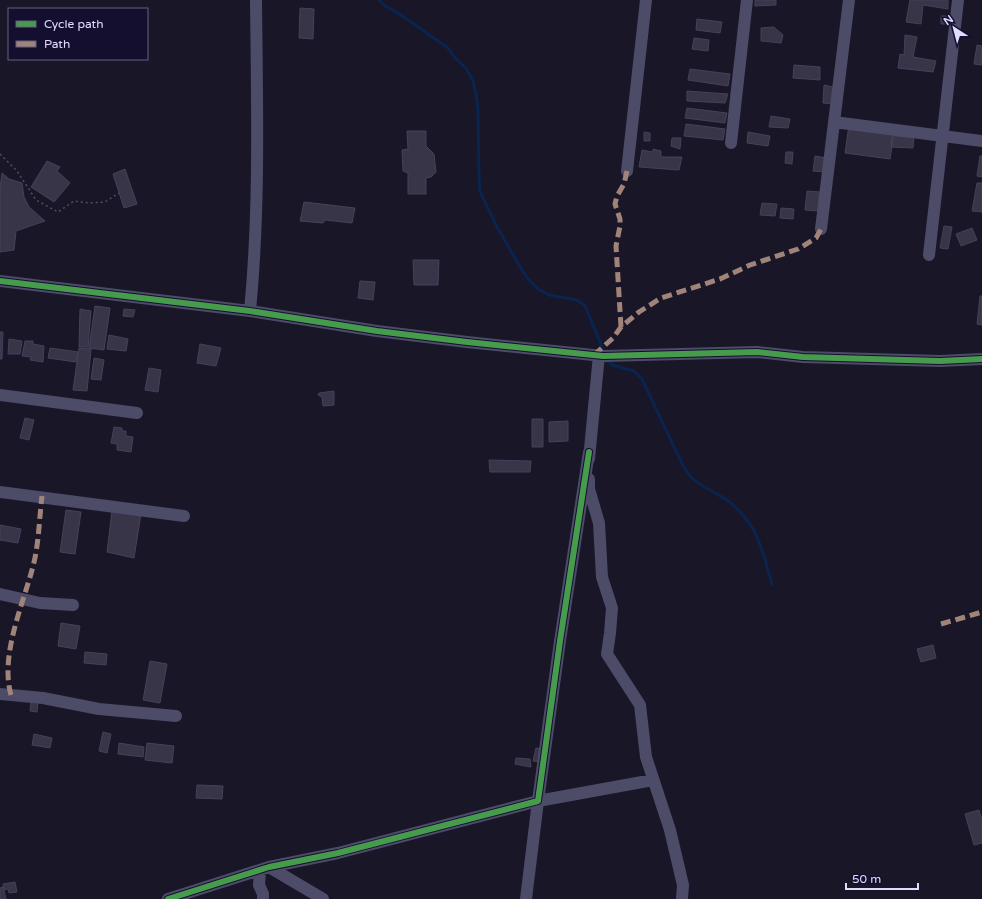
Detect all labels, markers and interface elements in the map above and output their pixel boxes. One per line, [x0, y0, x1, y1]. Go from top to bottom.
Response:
legend [8, 8, 148, 60]
north arrow [934, 8, 974, 48]
text: N [941, 12, 956, 28]
text: Cycle path [44, 17, 103, 31]
text: Path [44, 37, 70, 51]
scale bar [846, 865, 918, 891]
text: 50 m [852, 872, 881, 886]

